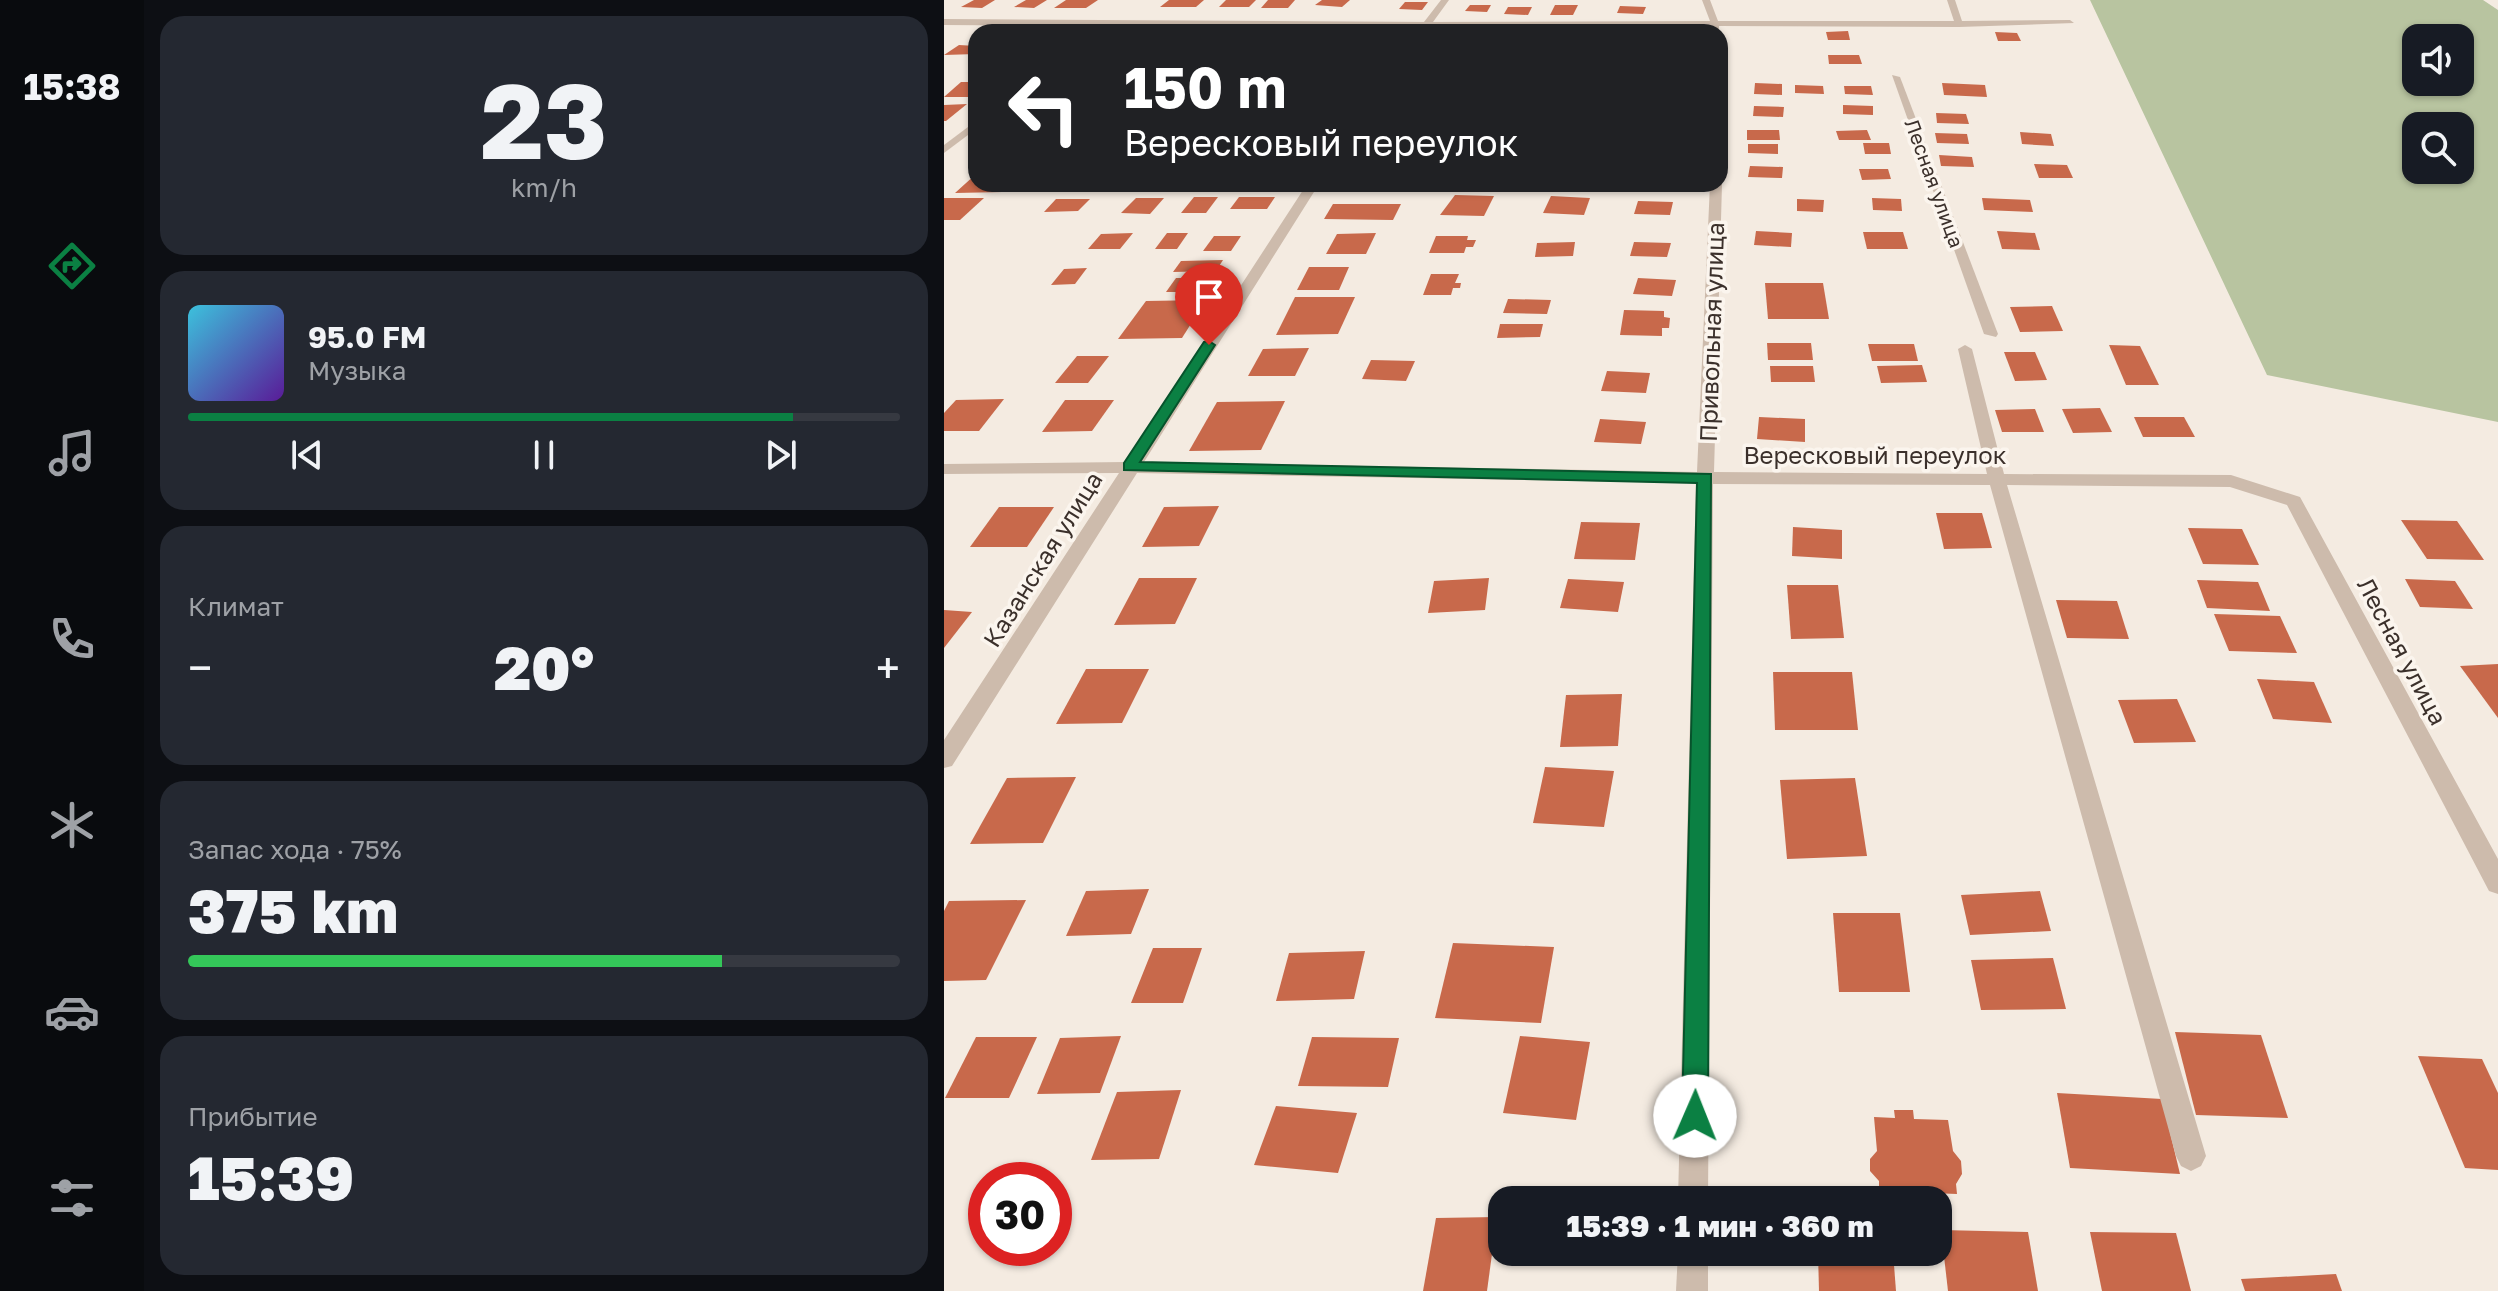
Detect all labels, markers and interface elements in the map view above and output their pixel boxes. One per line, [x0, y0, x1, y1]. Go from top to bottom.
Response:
map controls [2402, 24, 2474, 184]
button: sound [2402, 24, 2474, 96]
text: 150 m [1124, 53, 1286, 120]
icon: left [992, 56, 1096, 160]
text: 23 [481, 57, 607, 182]
text: 15:38 [23, 65, 121, 108]
button: search [2402, 112, 2474, 184]
street label: Лесная улица [1901, 115, 1969, 251]
text: Вересковый переулок [1124, 121, 1518, 164]
text: km/h [511, 172, 577, 203]
street label: Привольная улица [1693, 222, 1729, 442]
icon: directions [44, 238, 100, 294]
pin [1175, 263, 1243, 345]
icon: arrive [1187, 275, 1231, 319]
text: 95.0 FM [308, 319, 427, 355]
text: Музыка [308, 355, 406, 386]
icon: music [44, 425, 100, 481]
icon: previous [285, 433, 329, 477]
icon: pause [522, 433, 566, 477]
icon: next [759, 433, 803, 477]
street label: Вересковый переулок [1744, 440, 2007, 469]
street label: Казанская улица [976, 466, 1108, 652]
street label: Лесная улица [2352, 573, 2454, 729]
text: Климат [188, 591, 284, 622]
icon: phone [44, 611, 100, 667]
text: 20° [494, 631, 594, 703]
text: − [188, 641, 212, 694]
text: + [876, 641, 900, 694]
icon: climate [44, 797, 100, 853]
text: Запас хода · 75% [188, 834, 402, 865]
text: 375 km [188, 874, 398, 946]
icon: car [44, 984, 100, 1040]
position arrow [1653, 1074, 1737, 1158]
text: Прибытие [188, 1101, 317, 1132]
text: 15:39 [188, 1141, 354, 1213]
speed limit sign: 30 [968, 1162, 1072, 1266]
icon: filters [44, 1170, 100, 1226]
text: 15:39 · 1 мин · 360 m [1566, 1208, 1874, 1244]

